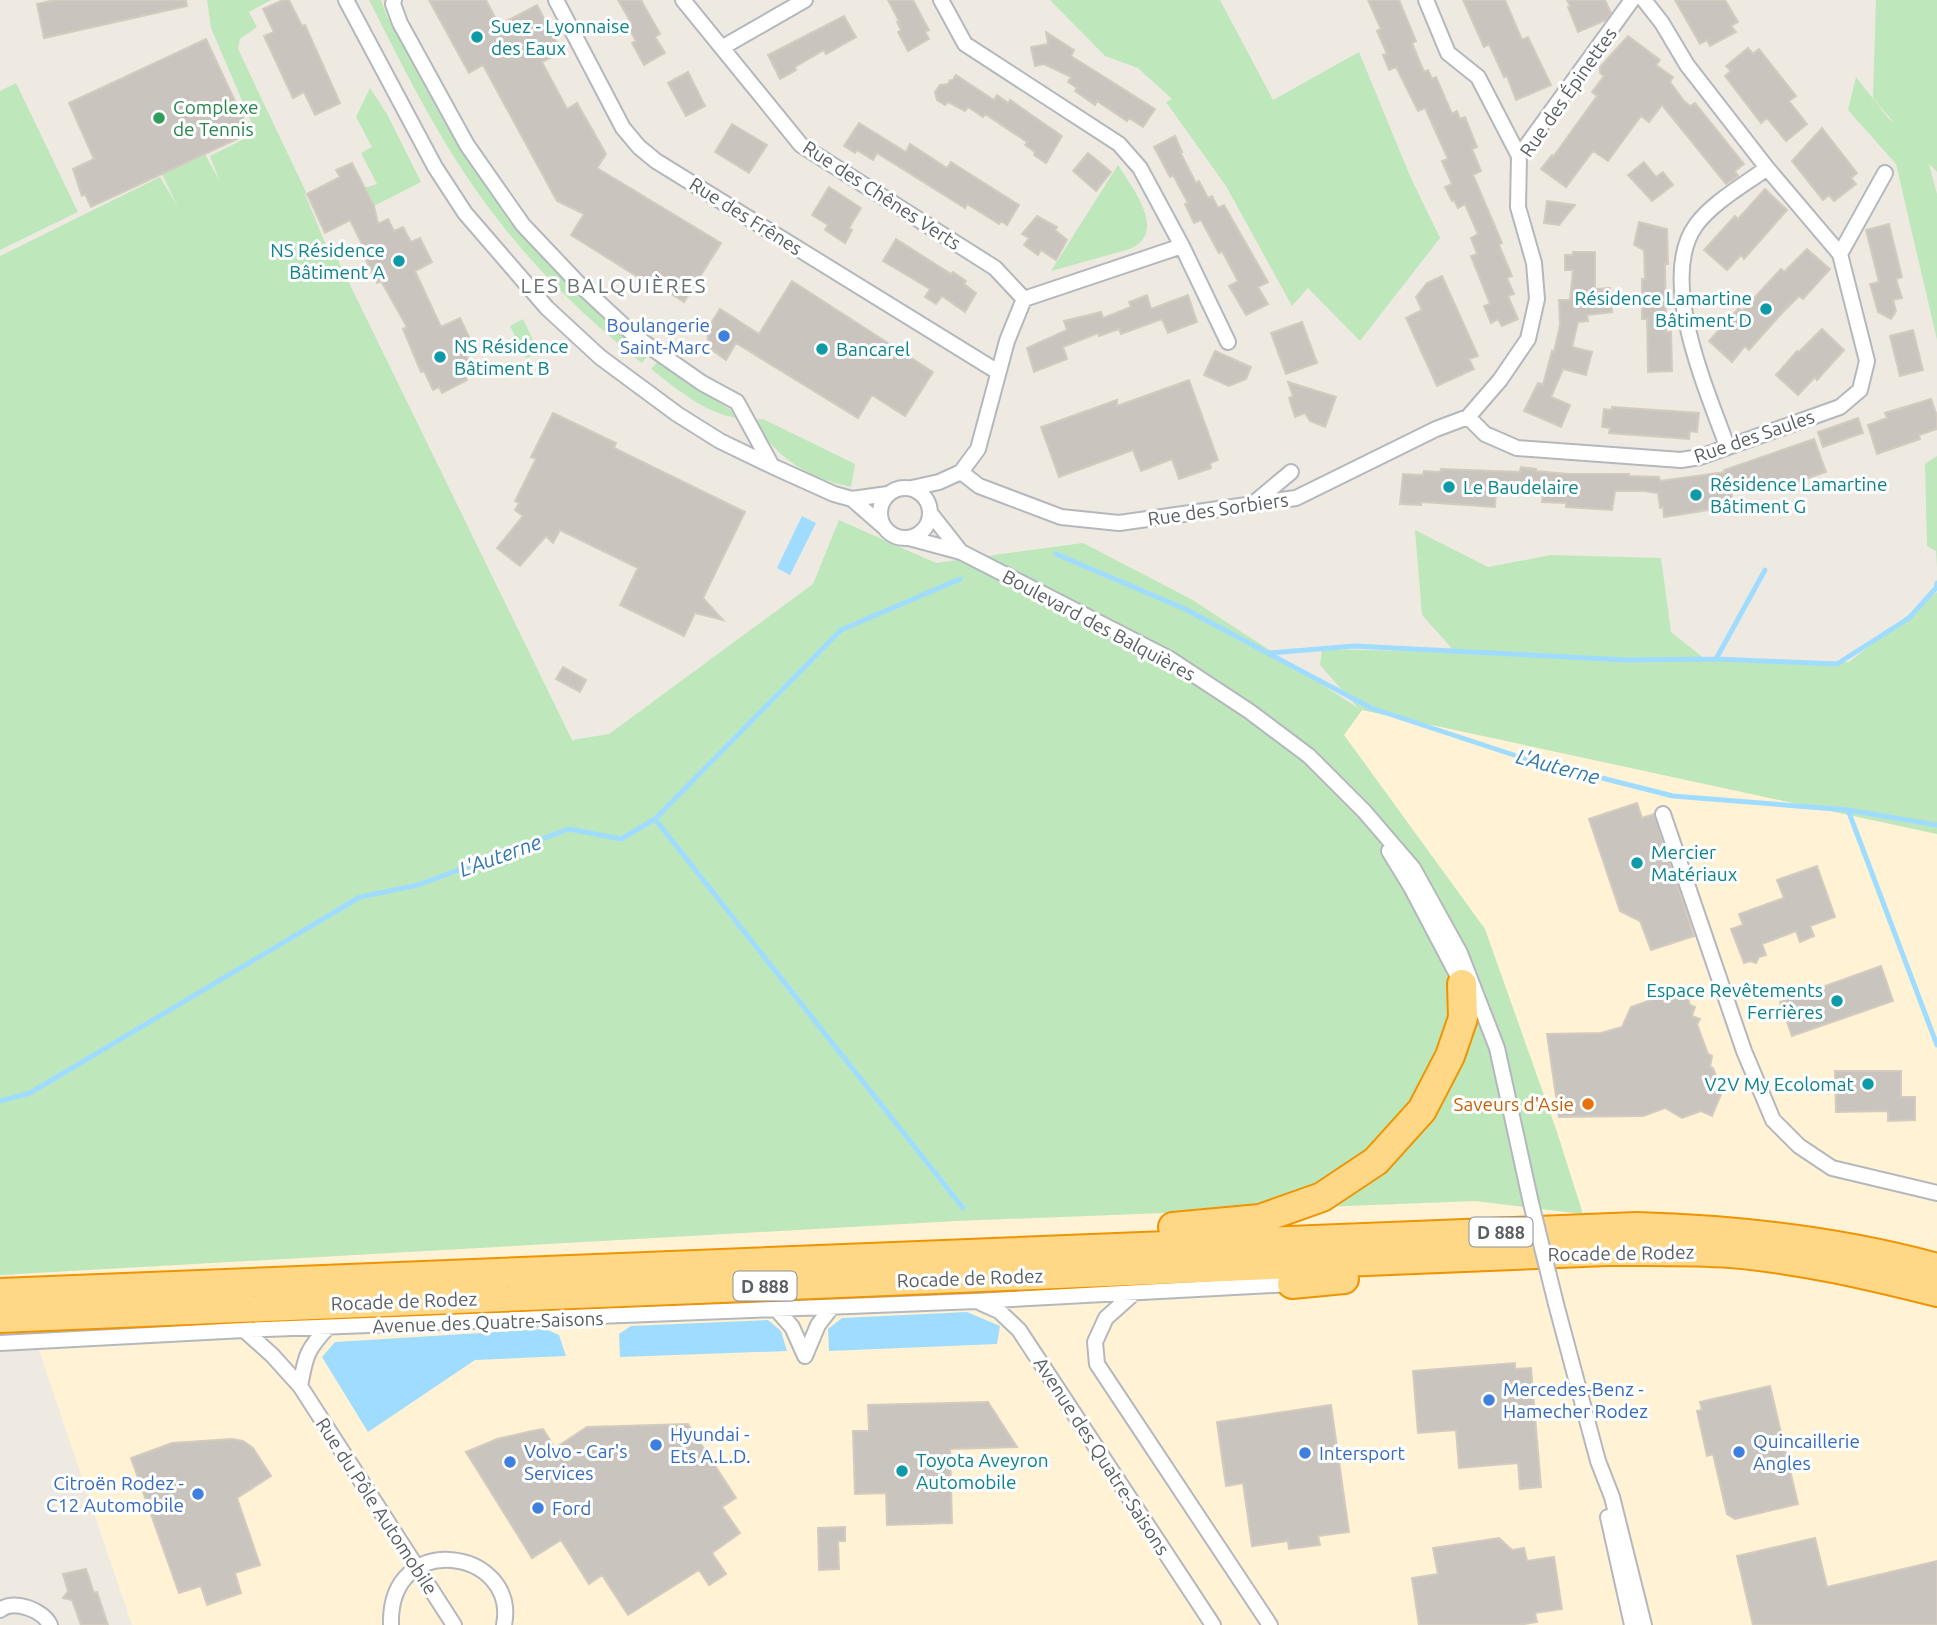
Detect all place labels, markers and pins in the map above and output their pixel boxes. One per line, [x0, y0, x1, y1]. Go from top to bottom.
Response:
place label: Suez - Lyonnaise des Eaux [491, 15, 630, 59]
marker: Suez - Lyonnaise des Eaux [469, 29, 485, 45]
place label: Complexe de Tennis [173, 96, 259, 140]
marker: Complexe de Tennis [151, 110, 167, 126]
place label: NS Résidence Bâtiment A [270, 239, 386, 283]
marker: NS Résidence Bâtiment A [391, 253, 407, 269]
place label: Résidence Lamartine Bâtiment D [1575, 287, 1752, 331]
marker: Résidence Lamartine Bâtiment D [1758, 301, 1774, 317]
place label: Boulangerie Saint-Marc [607, 314, 710, 358]
marker: Boulangerie Saint-Marc [716, 328, 732, 344]
place label: NS Résidence Bâtiment B [454, 335, 569, 379]
place label: Bancarel [836, 338, 910, 360]
marker: Bancarel [814, 341, 830, 357]
marker: NS Résidence Bâtiment B [432, 349, 448, 365]
place label: Résidence Lamartine Bâtiment G [1710, 473, 1887, 517]
place label: Le Baudelaire [1463, 476, 1579, 498]
marker: Le Baudelaire [1441, 479, 1457, 495]
marker: Résidence Lamartine Bâtiment G [1688, 487, 1704, 503]
place label: Mercier Matériaux [1651, 841, 1738, 885]
marker: Mercier Matériaux [1629, 855, 1645, 871]
place label: Espace Revêtements Ferrières [1646, 979, 1823, 1023]
marker: Espace Revêtements Ferrières [1829, 993, 1845, 1009]
place label: V2V My Ecolomat [1705, 1073, 1855, 1095]
marker: V2V My Ecolomat [1860, 1076, 1876, 1092]
place label: Saveurs d'Asie [1454, 1093, 1574, 1115]
marker: Saveurs d'Asie [1580, 1096, 1596, 1112]
place label: Mercedes-Benz - Hamecher Rodez [1503, 1378, 1648, 1422]
marker: Mercedes-Benz - Hamecher Rodez [1481, 1392, 1497, 1408]
place label: Hyundai - Ets A.L.D. [670, 1423, 751, 1467]
place label: Quincaillerie Angles [1753, 1430, 1860, 1474]
marker: Hyundai - Ets A.L.D. [648, 1437, 664, 1453]
place label: Volvo - Car's Services [524, 1440, 627, 1484]
place label: Intersport [1319, 1442, 1406, 1464]
marker: Quincaillerie Angles [1731, 1444, 1747, 1460]
marker: Intersport [1297, 1445, 1313, 1461]
place label: Toyota Aveyron Automobile [916, 1449, 1049, 1493]
marker: Volvo - Car's Services [502, 1454, 518, 1470]
marker: Toyota Aveyron Automobile [894, 1463, 910, 1479]
place label: Citroën Rodez - C12 Automobile [46, 1472, 184, 1516]
marker: Citroën Rodez - C12 Automobile [190, 1486, 206, 1502]
place label: Ford [552, 1497, 591, 1519]
marker: Ford [530, 1500, 546, 1516]

